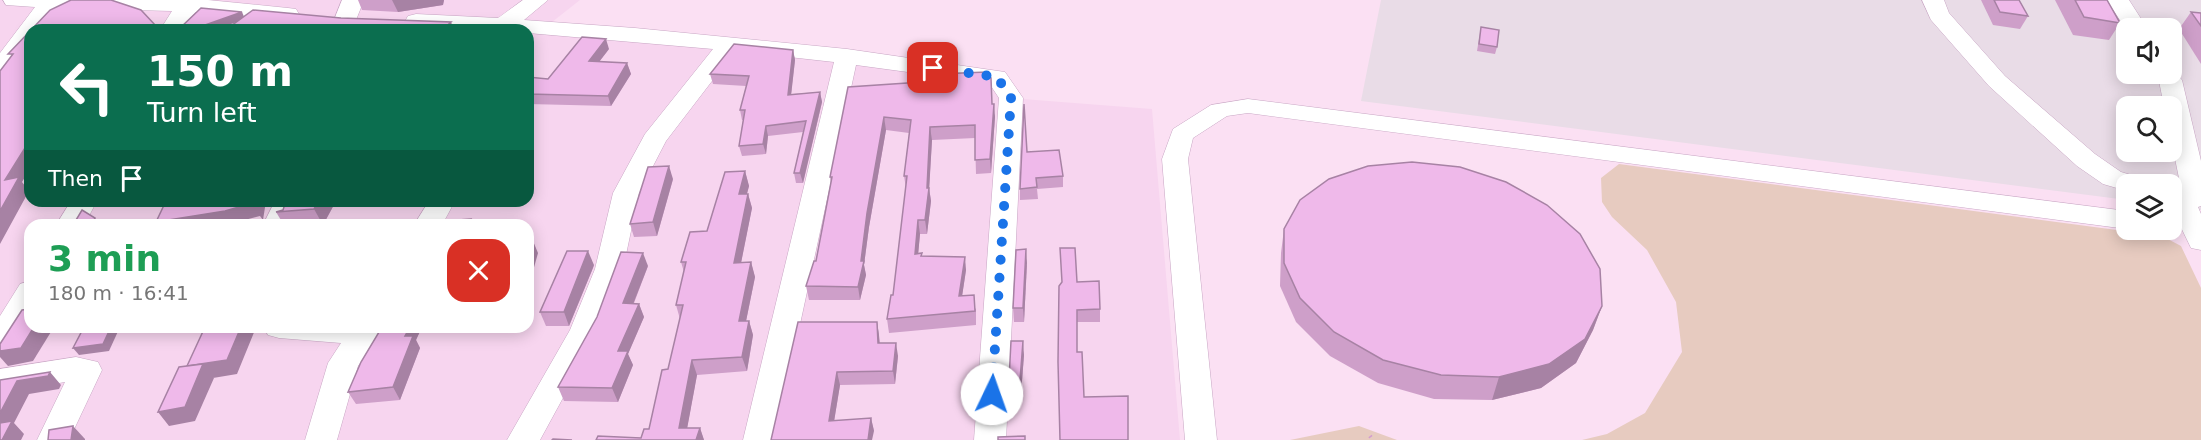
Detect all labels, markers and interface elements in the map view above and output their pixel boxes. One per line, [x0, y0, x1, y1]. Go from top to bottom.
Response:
map controls [2116, 18, 2182, 240]
button: sound [2116, 18, 2182, 84]
pin [907, 42, 958, 93]
text: 150 m [147, 47, 293, 96]
icon: left [48, 48, 126, 126]
icon: arrive [916, 51, 949, 84]
button: search [2116, 96, 2182, 162]
text: Turn left [147, 97, 257, 128]
icon: arrive [115, 162, 148, 195]
text: Then [48, 166, 103, 191]
button: layers [2116, 174, 2182, 240]
text: 3 min [48, 238, 161, 279]
button: close [447, 239, 510, 302]
text: 180 m · 16:41 [48, 281, 189, 305]
position arrow [960, 362, 1024, 426]

